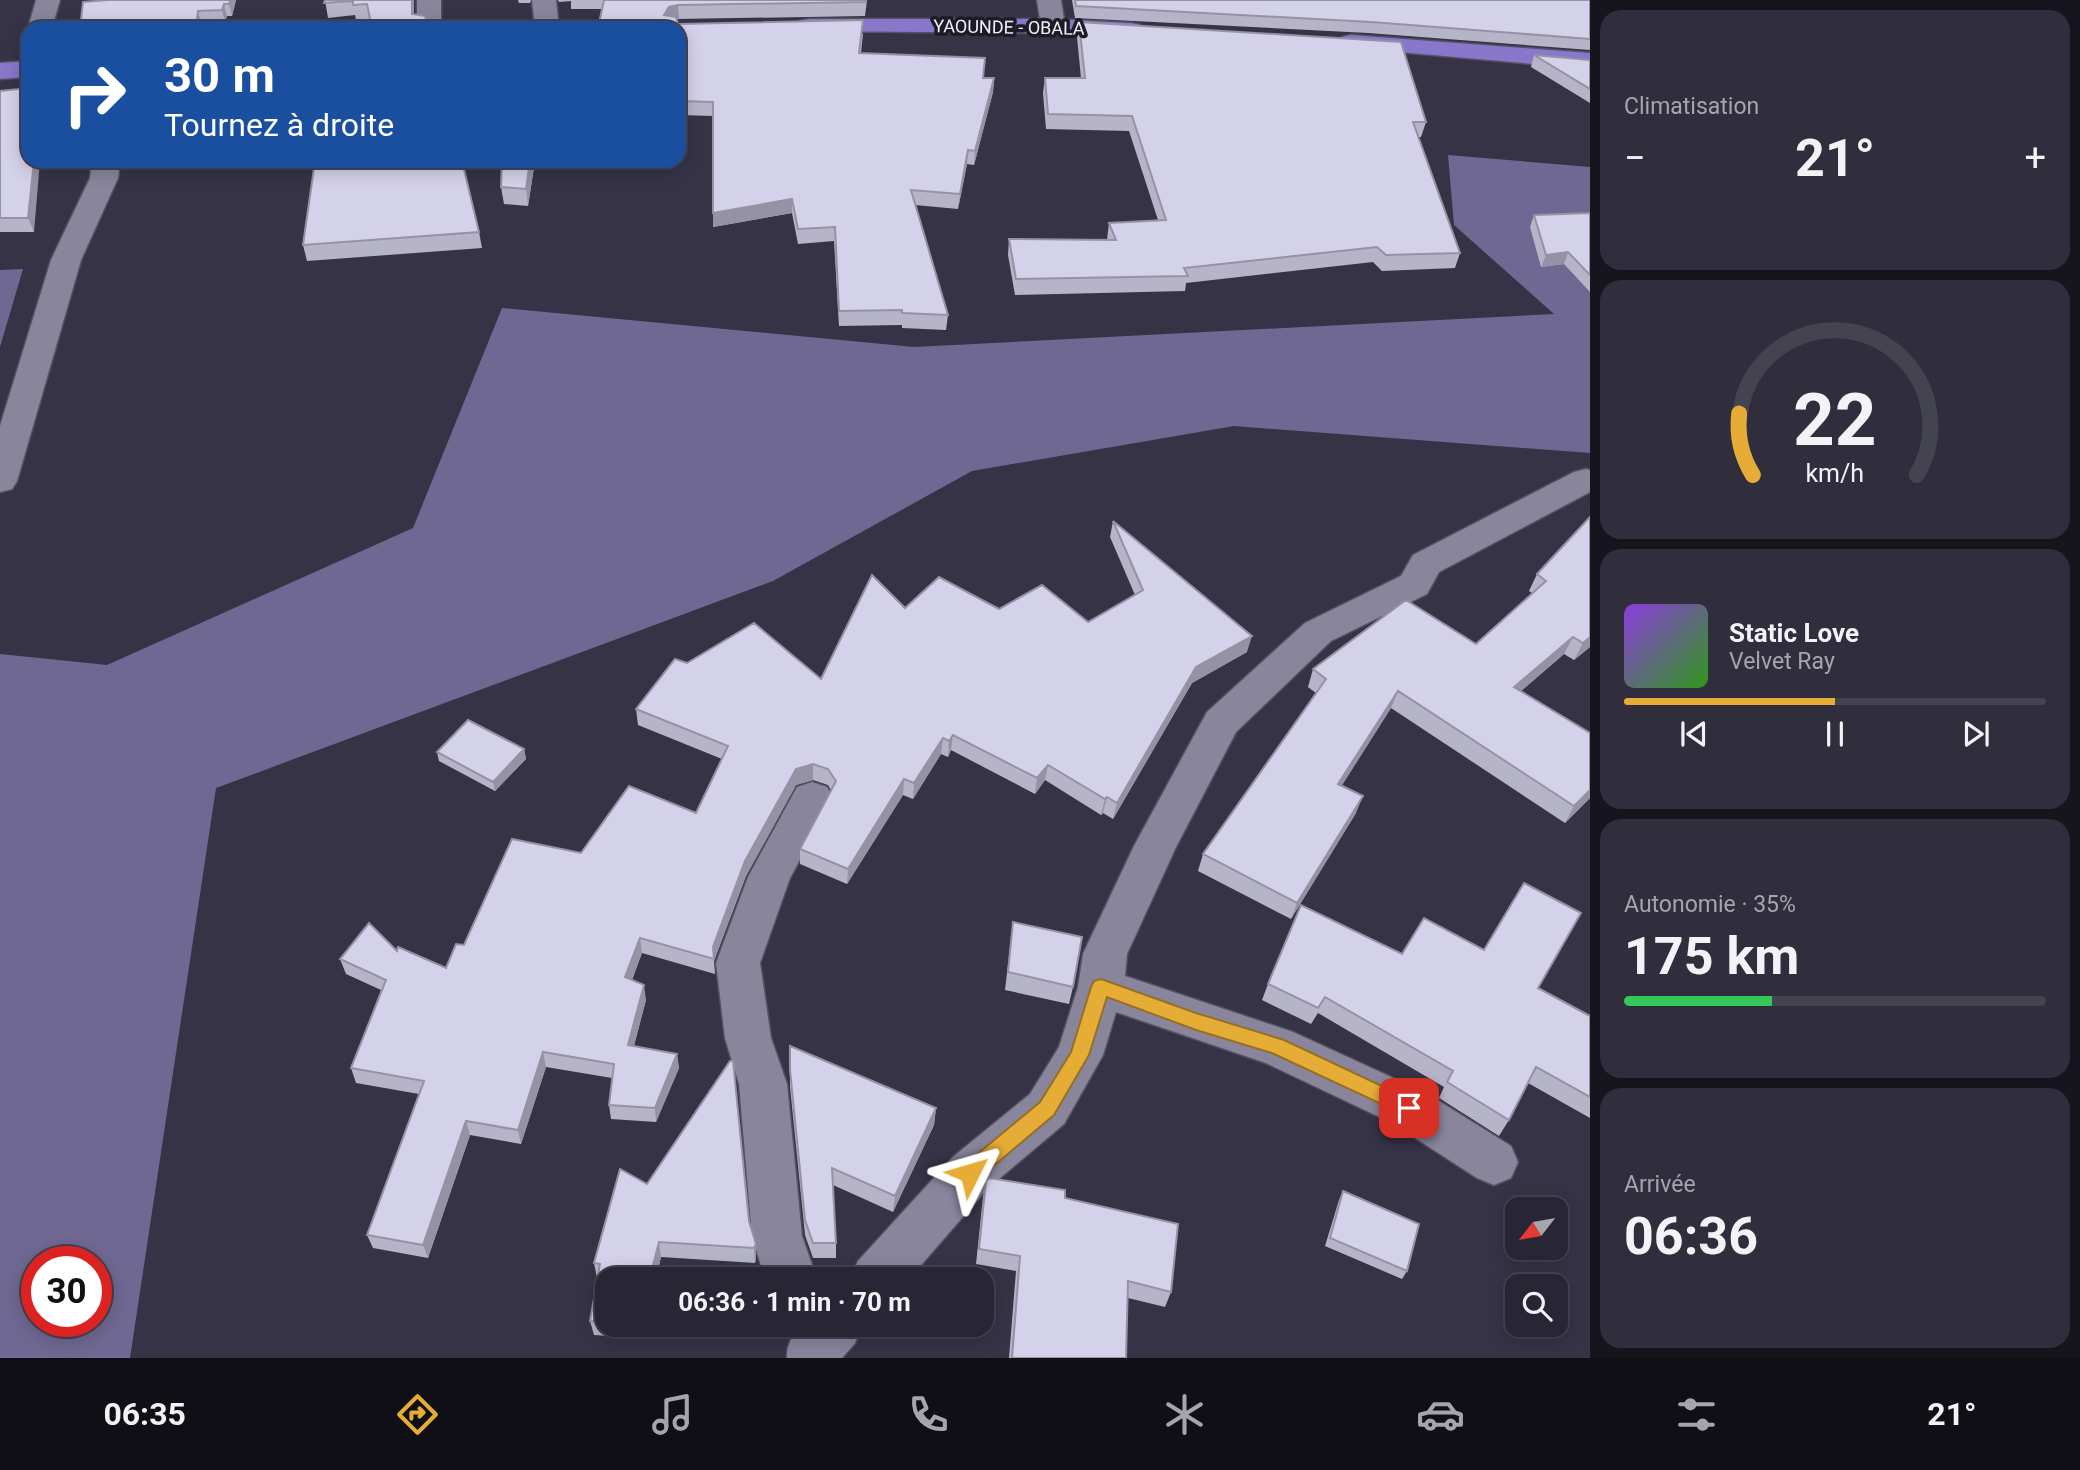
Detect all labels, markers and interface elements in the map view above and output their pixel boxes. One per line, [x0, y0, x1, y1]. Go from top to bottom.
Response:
street label: YAOUNDE - OBALA [933, 15, 1085, 39]
text: 30 m [164, 47, 275, 104]
icon: right [49, 49, 140, 140]
text: Climatisation [1624, 93, 1759, 120]
text: Tournez à droite [164, 106, 394, 144]
text: 21° [1795, 128, 1875, 189]
text: − [1624, 136, 1646, 180]
text: + [2024, 136, 2046, 180]
text: 22 [1793, 378, 1877, 464]
text: km/h [1806, 459, 1864, 488]
text: Static Love [1729, 618, 1859, 648]
text: Velvet Ray [1729, 648, 1835, 675]
icon: previous [1675, 715, 1713, 753]
icon: pause [1816, 715, 1854, 753]
icon: next [1957, 715, 1995, 753]
text: Autonomie · 35% [1624, 891, 1796, 918]
text: 175 km [1624, 926, 1799, 987]
pin [1379, 1078, 1439, 1138]
icon: arrive [1390, 1089, 1428, 1127]
position arrow [933, 1136, 1007, 1210]
text: Arrivée [1624, 1171, 1696, 1198]
north arrow [1505, 1197, 1568, 1260]
map controls [1505, 1197, 1568, 1337]
text: 06:36 [1624, 1206, 1758, 1267]
speed limit sign: 30 [21, 1246, 112, 1337]
button: search [1505, 1274, 1568, 1337]
text: 06:36 · 1 min · 70 m [678, 1287, 911, 1317]
icon: directions [393, 1390, 442, 1439]
icon: music [648, 1390, 697, 1439]
icon: phone [904, 1390, 953, 1439]
icon: climate [1160, 1390, 1209, 1439]
icon: car [1416, 1390, 1465, 1439]
icon: filters [1672, 1390, 1721, 1439]
text: 06:35 [103, 1395, 186, 1433]
text: 21° [1927, 1395, 1977, 1433]

